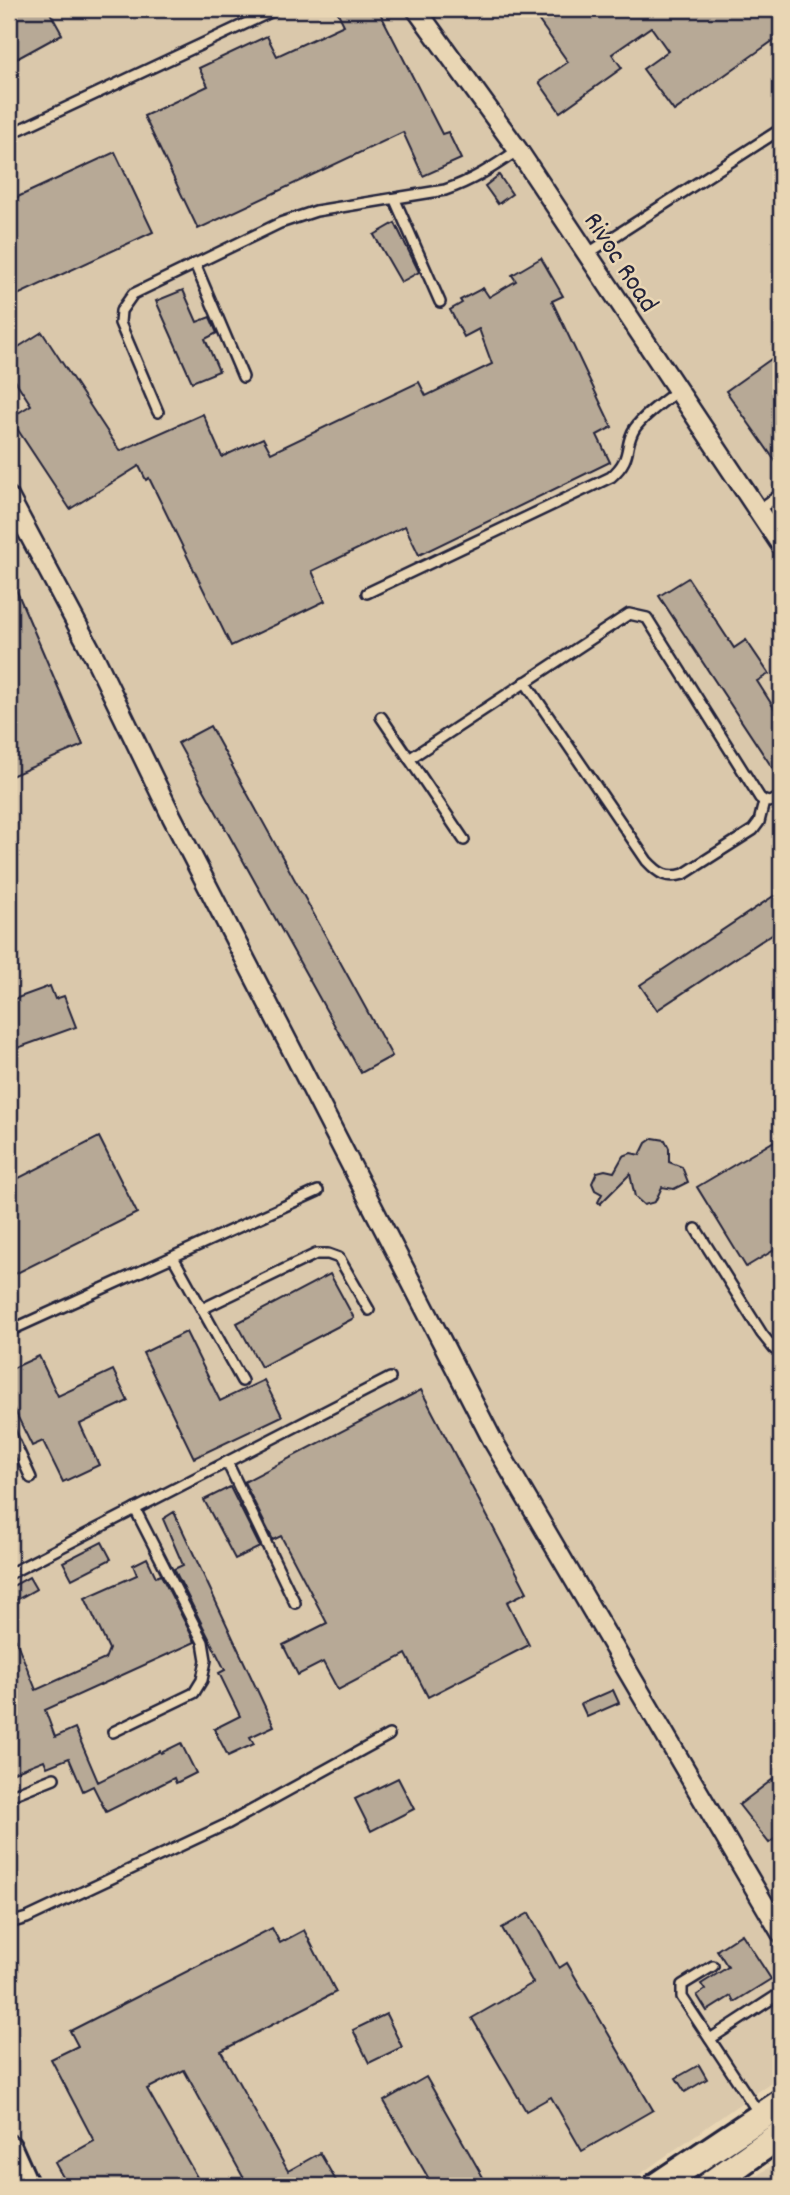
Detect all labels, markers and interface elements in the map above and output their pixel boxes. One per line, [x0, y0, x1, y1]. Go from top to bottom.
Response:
street label: Rivoc Road [571, 205, 666, 322]

